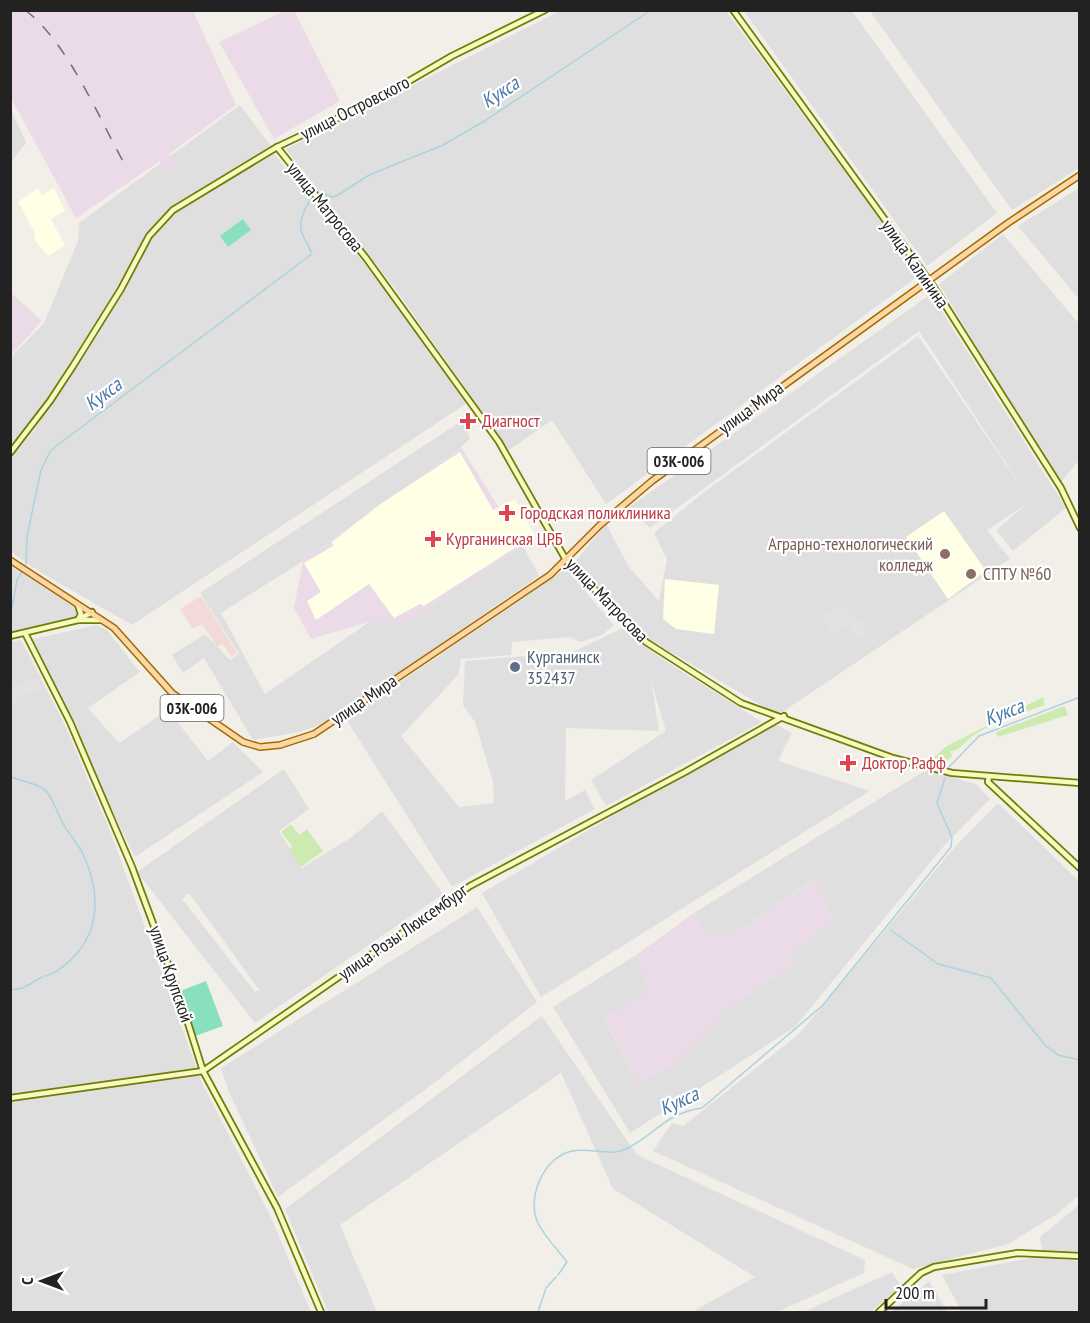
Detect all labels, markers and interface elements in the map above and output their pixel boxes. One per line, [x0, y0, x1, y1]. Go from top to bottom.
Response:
street label: улица Островского [296, 70, 413, 145]
water label: Кукса [476, 70, 525, 114]
street label: улица Матросова [282, 157, 369, 256]
street label: улица Калинина [877, 215, 954, 312]
water label: Кукса [79, 371, 128, 416]
street label: улица Мира [714, 376, 788, 439]
place label: Диагност [482, 409, 540, 432]
marker: Диагност [459, 412, 477, 430]
road number: 03К-006 [648, 448, 710, 474]
place label: Городская поликлиника [520, 501, 671, 524]
marker: Городская поликлиника [498, 504, 516, 522]
place label: Курганинская ЦРБ [446, 527, 563, 550]
marker: Курганинская ЦРБ [424, 530, 442, 548]
place label: Аграрно-технологический колледж [768, 532, 933, 576]
marker: Аграрно-технологический колледж [938, 547, 952, 561]
street label: улица Матросова [561, 552, 654, 647]
place label: СПТУ №60 [983, 562, 1051, 585]
marker: СПТУ №60 [964, 567, 978, 581]
place label: Курганинск 352437 [527, 645, 600, 689]
marker: Курганинск 352437 [508, 660, 522, 674]
street label: улица Мира [326, 669, 401, 730]
water label: Кукса [981, 692, 1028, 731]
road number: 03К-006 [160, 695, 224, 721]
place label: Доктор Рафф [862, 751, 946, 774]
marker: Доктор Рафф [839, 754, 857, 772]
street label: улица Розы Люксембург [334, 878, 472, 985]
street label: улица Крупской [144, 922, 199, 1025]
water label: Кукса [655, 1080, 704, 1121]
north arrow [12, 1251, 72, 1311]
scale bar [886, 1272, 986, 1310]
text: С [17, 1277, 37, 1285]
text: 200 m [895, 1281, 935, 1304]

